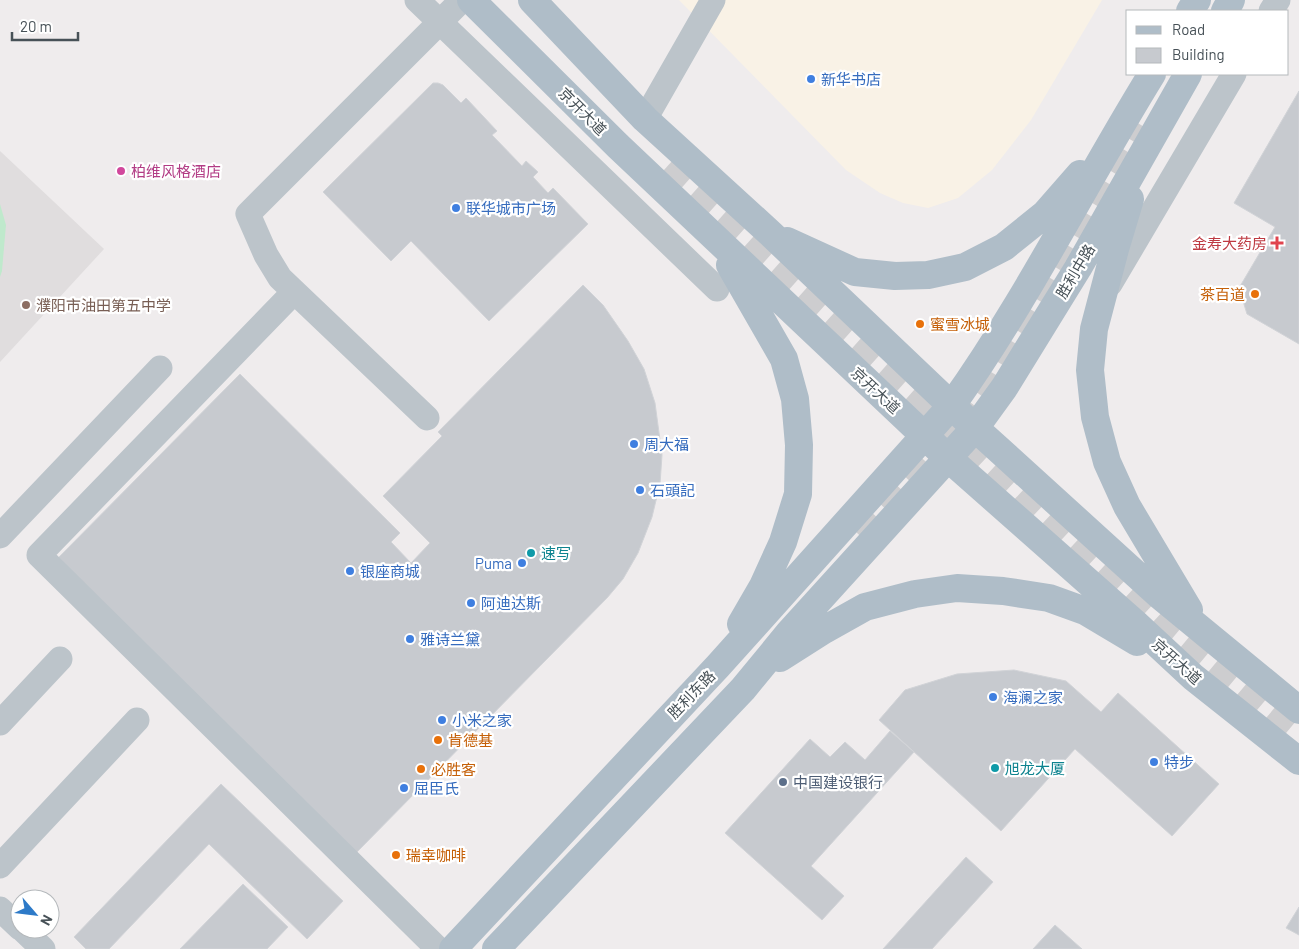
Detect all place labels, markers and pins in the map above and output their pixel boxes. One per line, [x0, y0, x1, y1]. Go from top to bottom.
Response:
place label: 新华书店 [821, 70, 881, 88]
marker: 新华书店 [805, 73, 817, 85]
place label: 柏维风格酒店 [131, 162, 221, 180]
marker: 柏维风格酒店 [115, 165, 127, 177]
place label: 联华城市广场 [466, 199, 556, 217]
marker: 联华城市广场 [450, 202, 462, 214]
place label: 金寿大药房 [1192, 234, 1267, 252]
marker: 金寿大药房 [1271, 237, 1283, 249]
place label: 茶百道 [1200, 285, 1245, 303]
marker: 茶百道 [1249, 288, 1261, 300]
place label: 濮阳市油田第五中学 [36, 296, 171, 314]
marker: 濮阳市油田第五中学 [20, 299, 32, 311]
place label: 蜜雪冰城 [930, 315, 990, 333]
marker: 蜜雪冰城 [914, 318, 926, 330]
place label: 周大福 [644, 435, 689, 453]
marker: 周大福 [628, 438, 640, 450]
place label: 石頭記 [650, 481, 695, 499]
marker: 石頭記 [634, 484, 646, 496]
place label: 速写 [541, 544, 571, 562]
marker: 速写 [525, 547, 537, 559]
place label: Puma [475, 554, 512, 572]
marker: Puma [516, 557, 528, 569]
place label: 银座商城 [360, 562, 420, 580]
marker: 银座商城 [344, 565, 356, 577]
place label: 阿迪达斯 [481, 594, 541, 612]
marker: 阿迪达斯 [465, 597, 477, 609]
place label: 雅诗兰黛 [420, 630, 480, 648]
marker: 雅诗兰黛 [404, 633, 416, 645]
place label: 海澜之家 [1003, 688, 1063, 706]
marker: 海澜之家 [987, 691, 999, 703]
place label: 小米之家 [452, 711, 512, 729]
marker: 小米之家 [436, 714, 448, 726]
place label: 肯德基 [448, 731, 493, 749]
marker: 肯德基 [432, 734, 444, 746]
place label: 特步 [1164, 753, 1194, 771]
marker: 特步 [1148, 756, 1160, 768]
place label: 旭龙大厦 [1005, 759, 1065, 777]
place label: 必胜客 [431, 760, 476, 778]
marker: 旭龙大厦 [989, 762, 1001, 774]
marker: 必胜客 [415, 763, 427, 775]
place label: 中国建设银行 [793, 773, 883, 791]
marker: 中国建设银行 [777, 776, 789, 788]
place label: 屈臣氏 [414, 779, 459, 797]
marker: 屈臣氏 [398, 782, 410, 794]
place label: 瑞幸咖啡 [406, 846, 466, 864]
marker: 瑞幸咖啡 [390, 849, 402, 861]

